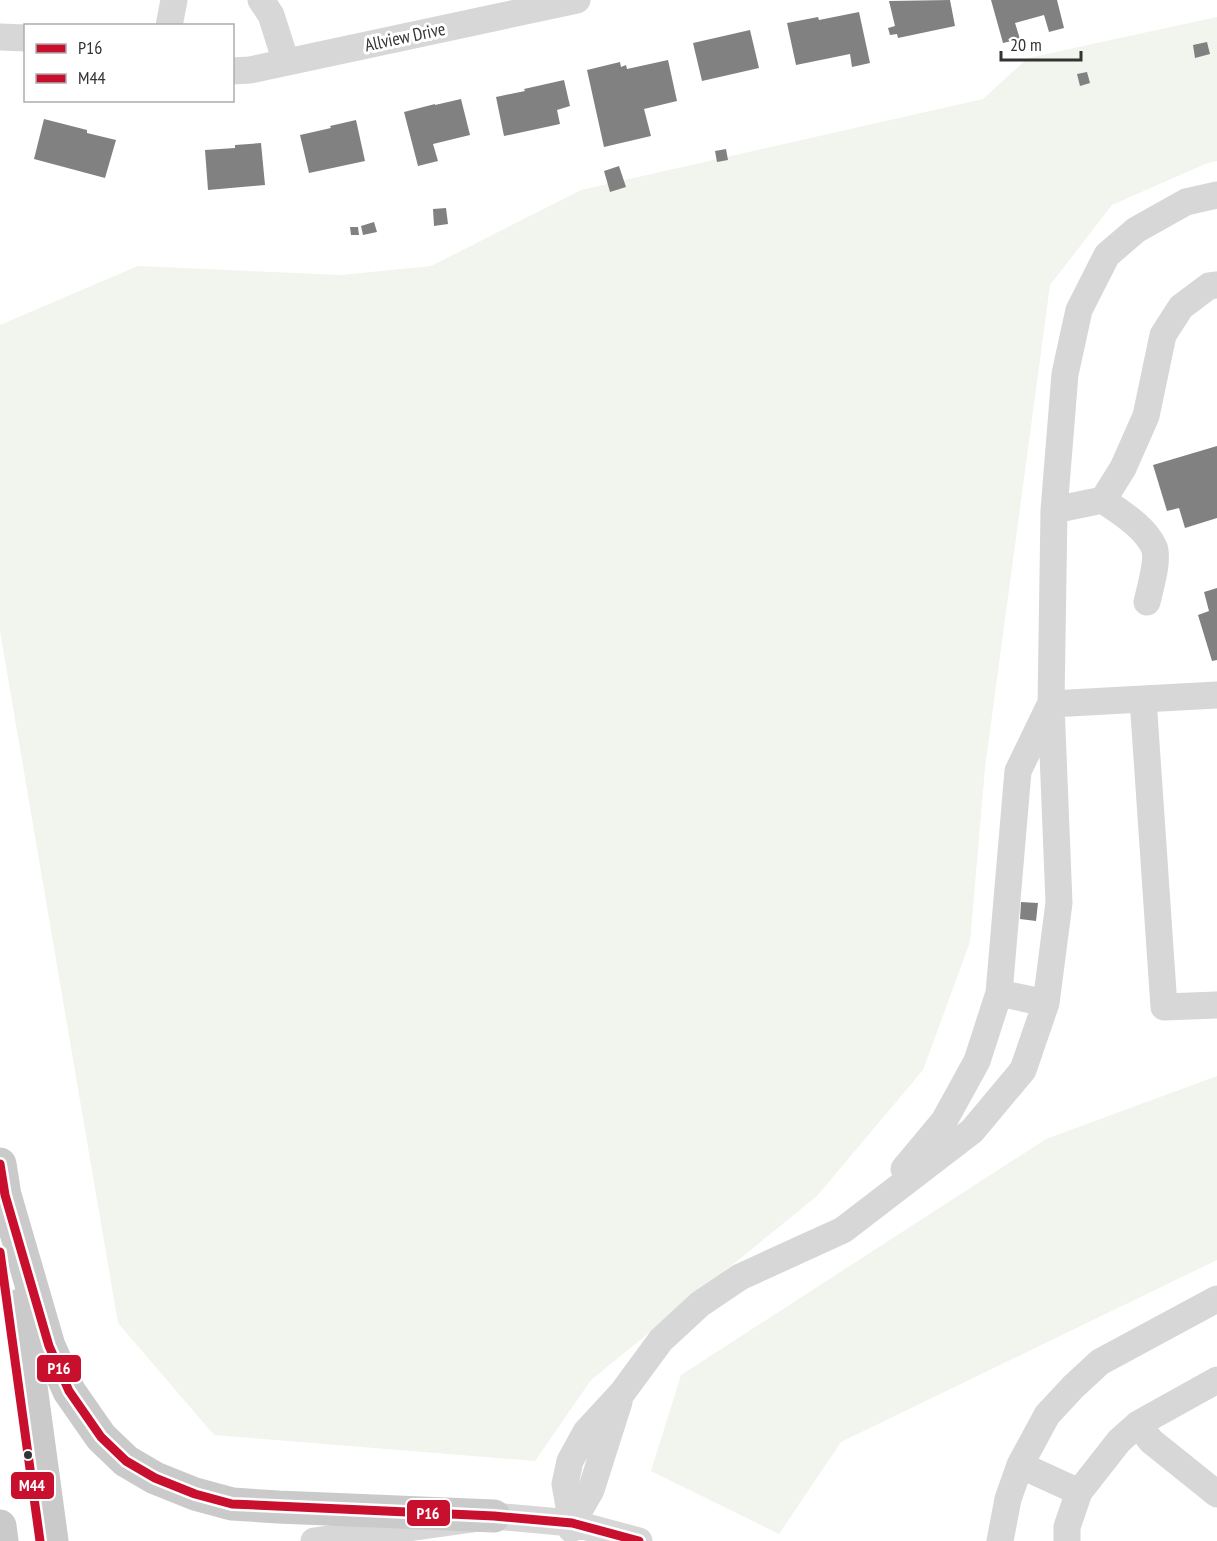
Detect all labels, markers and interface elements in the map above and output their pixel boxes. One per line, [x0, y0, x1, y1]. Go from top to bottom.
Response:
street label: Allview Drive [362, 17, 447, 56]
legend [24, 24, 234, 102]
scale bar [1001, 24, 1080, 62]
text: 20 m [1010, 33, 1042, 56]
text: P16 [78, 36, 102, 59]
text: M44 [78, 66, 106, 89]
line badge: P16 [36, 1354, 82, 1383]
text: P16 [48, 1358, 71, 1378]
unlabelled marker [22, 1449, 34, 1461]
line badge: M44 [10, 1471, 55, 1500]
text: M44 [19, 1475, 45, 1495]
line badge: P16 [406, 1499, 451, 1527]
text: P16 [417, 1503, 440, 1523]

